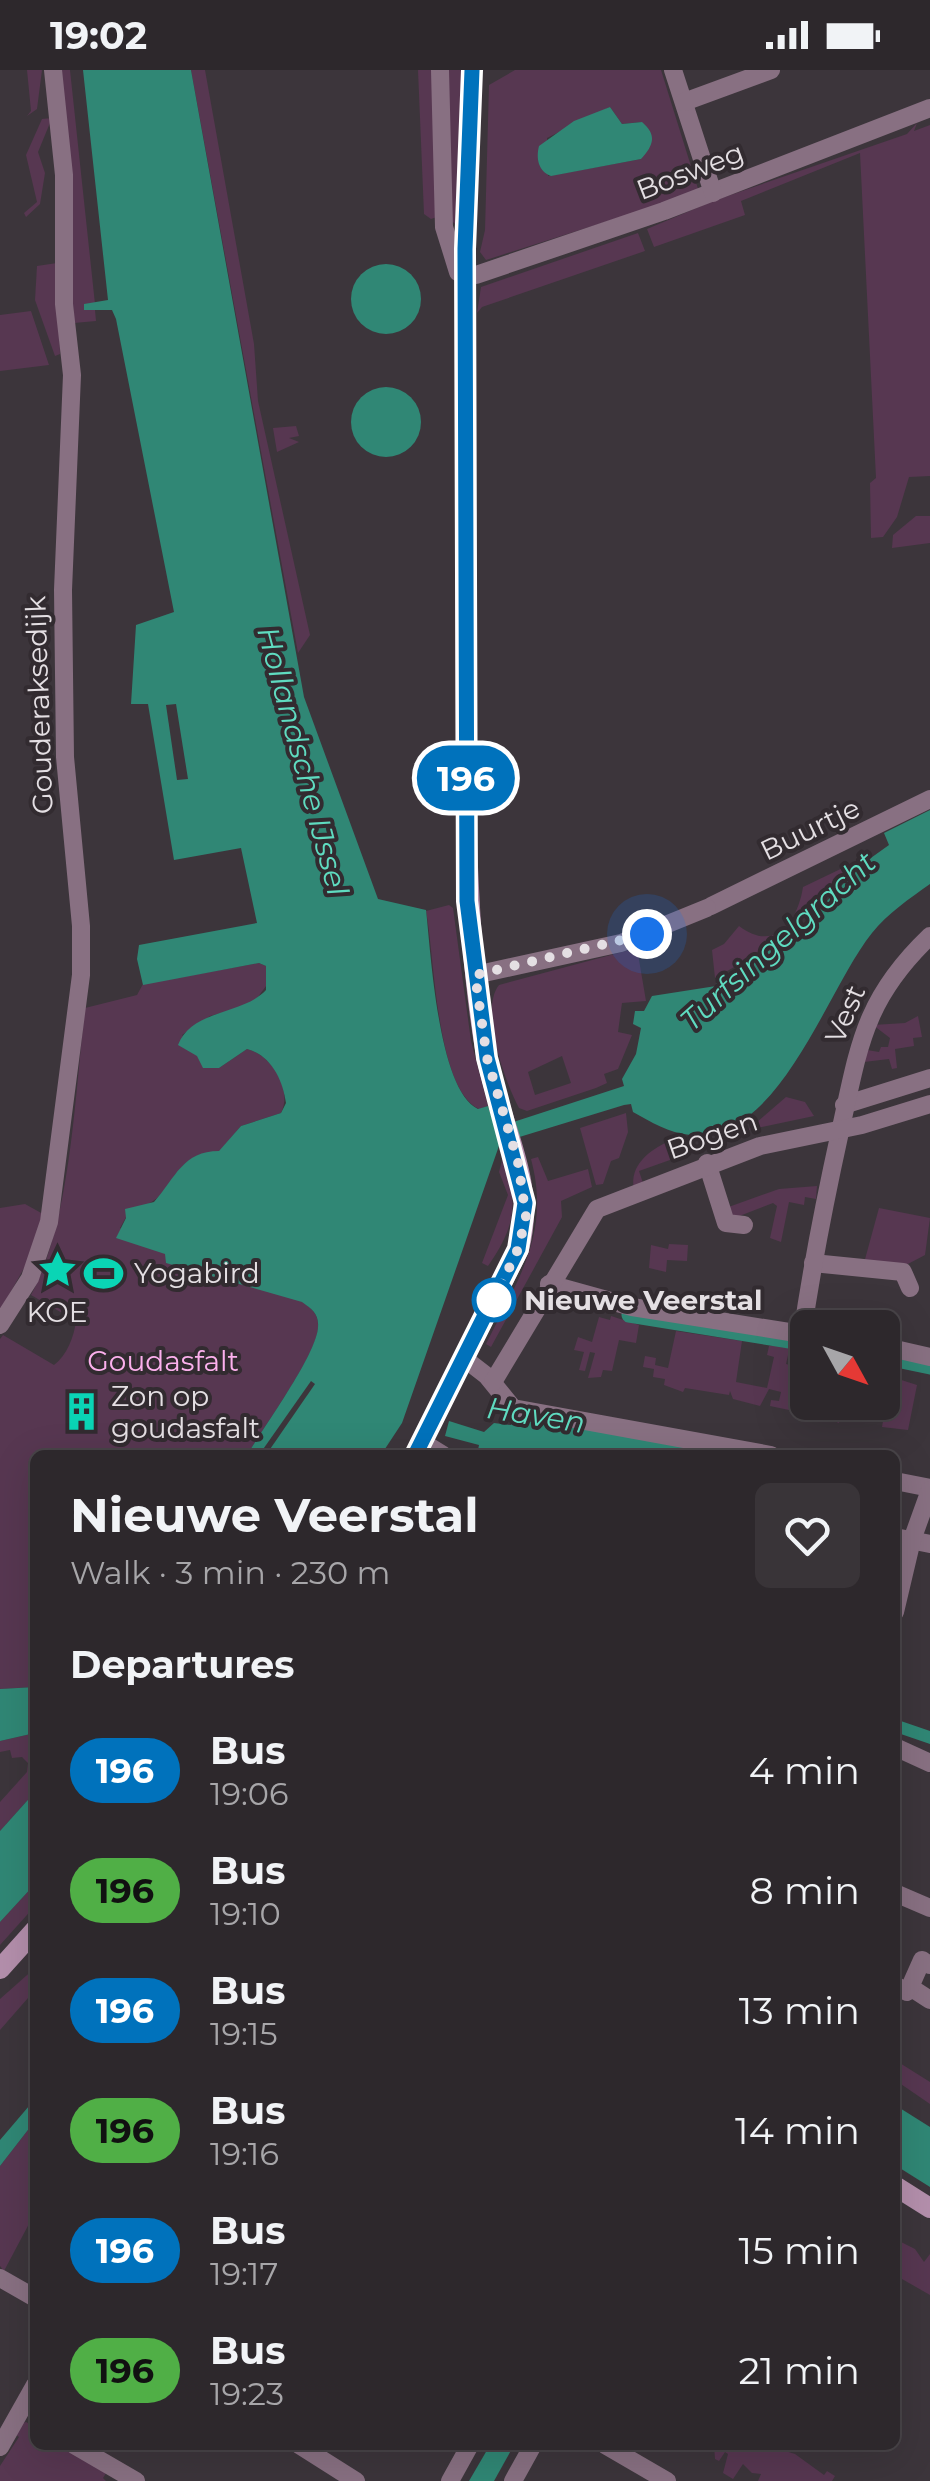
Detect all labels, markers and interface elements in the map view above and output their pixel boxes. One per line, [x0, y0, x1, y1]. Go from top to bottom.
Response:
text: 19:02 [50, 12, 147, 59]
street label: Bosweg [631, 135, 749, 207]
street label: Gouderaksedijk [18, 595, 60, 815]
water label: Hollandsche IJssel [249, 622, 357, 900]
line badge: 196 [408, 746, 524, 810]
text: 196 [437, 757, 495, 800]
street label: Buurtje [755, 790, 865, 868]
water label: Turfsingelgracht [673, 843, 883, 1039]
your location [622, 909, 672, 959]
street label: Vest [818, 980, 872, 1048]
street label: Bogen [662, 1104, 762, 1166]
place icon: KOE [36, 1248, 78, 1290]
sports icon: Yogabird [83, 1252, 125, 1294]
place label: Yogabird [134, 1256, 260, 1290]
marker: Nieuwe Veerstal [473, 1279, 515, 1321]
place label: Nieuwe Veerstal [524, 1283, 762, 1317]
place label: KOE [26, 1295, 88, 1329]
north arrow [790, 1310, 900, 1420]
map controls [790, 1310, 900, 1420]
park label: Goudasfalt [87, 1344, 239, 1378]
place label: Zon op goudasfalt [111, 1379, 260, 1445]
water label: Haven [484, 1389, 588, 1441]
building icon: Zon op goudasfalt [60, 1391, 102, 1433]
button: heart [755, 1483, 860, 1588]
text: Nieuwe Veerstal [70, 1486, 479, 1544]
text: Walk · 3 min · 230 m [70, 1553, 390, 1592]
text: Departures [70, 1641, 294, 1688]
text: Bus [210, 1727, 285, 1774]
text: 4 min [749, 1747, 860, 1794]
text: 196 [96, 1749, 154, 1792]
text: 19:06 [210, 1774, 289, 1813]
text: Bus [210, 1847, 285, 1894]
text: 8 min [750, 1867, 860, 1914]
text: 196 [96, 1869, 154, 1912]
text: 19:10 [210, 1894, 281, 1933]
text: Bus [210, 1967, 285, 2014]
text: 13 min [739, 1987, 860, 2034]
text: 196 [96, 1989, 154, 2032]
text: 19:15 [210, 2014, 278, 2053]
text: Bus [210, 2087, 285, 2134]
text: 14 min [735, 2107, 860, 2154]
text: 196 [96, 2109, 154, 2152]
text: 19:16 [210, 2134, 279, 2173]
text: Bus [210, 2207, 285, 2254]
text: 15 min [739, 2227, 860, 2274]
text: 196 [96, 2229, 154, 2272]
text: 19:17 [210, 2254, 278, 2293]
text: Bus [210, 2327, 285, 2374]
text: 21 min [739, 2347, 860, 2394]
text: 196 [96, 2349, 154, 2392]
text: 19:23 [210, 2374, 284, 2413]

